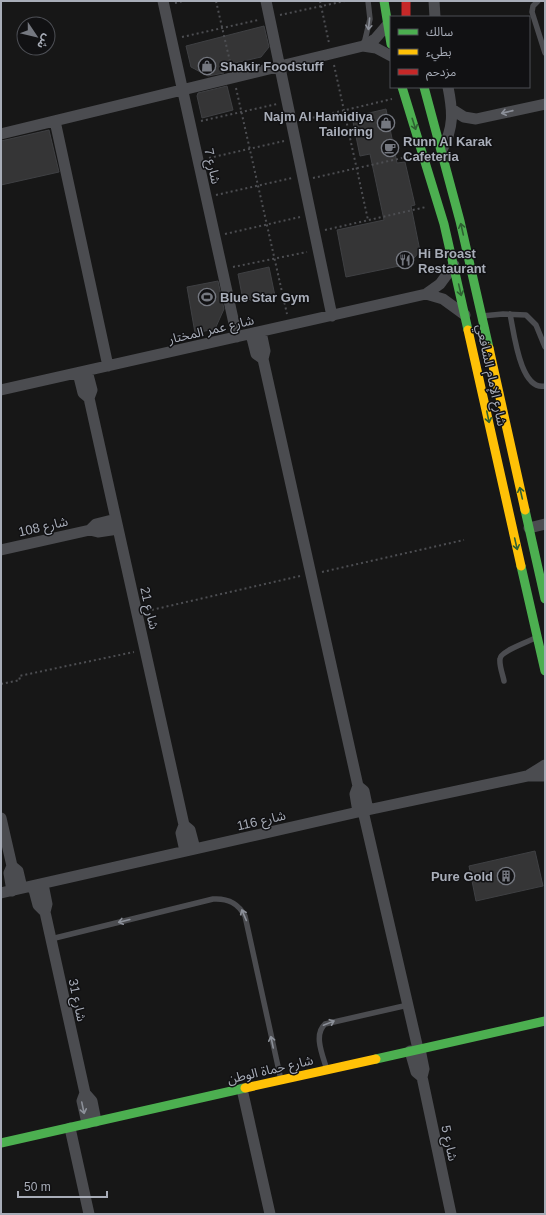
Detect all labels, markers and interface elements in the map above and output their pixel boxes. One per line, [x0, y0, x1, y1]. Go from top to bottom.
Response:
north arrow [16, 16, 56, 56]
legend [390, 16, 530, 88]
one-way arrow [366, 17, 373, 30]
text: سالك [426, 25, 453, 39]
text: ش [34, 32, 53, 51]
text: بطيء [426, 45, 452, 62]
shop icon: Shakir Foodstuff [197, 56, 217, 76]
place label: Shakir Foodstuff [220, 59, 324, 74]
text: مزدحم [426, 65, 456, 81]
place label: Najm Al Hamidiya Tailoring [264, 109, 374, 139]
one-way arrow [501, 109, 514, 117]
shop icon: Najm Al Hamidiya Tailoring [376, 113, 396, 133]
one-way arrow [411, 117, 418, 130]
place label: Runn Al Karak Cafeteria [403, 134, 493, 164]
cafe icon: Runn Al Karak Cafeteria [380, 138, 400, 158]
street label: شارع 7 [198, 147, 224, 186]
one-way arrow [457, 223, 465, 236]
place label: Hi Broast Restaurant [418, 246, 487, 276]
restaurant icon: Hi Broast Restaurant [395, 250, 415, 270]
one-way arrow [456, 283, 464, 296]
sports icon: Blue Star Gym [197, 287, 217, 307]
place label: Blue Star Gym [220, 290, 310, 305]
street label: شارع عمر المختار [166, 312, 256, 350]
street label: شارع الإمام الشافعي [470, 323, 510, 428]
one-way arrow [484, 410, 492, 423]
one-way arrow [517, 487, 525, 500]
street label: شارع 108 [17, 513, 70, 542]
one-way arrow [512, 537, 520, 550]
street label: شارع 21 [134, 585, 162, 632]
street label: شارع 116 [235, 808, 288, 836]
building icon: Pure Gold [496, 866, 516, 886]
place label: Pure Gold [431, 869, 493, 884]
one-way arrow [239, 910, 247, 922]
one-way arrow [118, 918, 131, 925]
street label: شارع 31 [63, 977, 89, 1024]
one-way arrow [323, 1019, 335, 1027]
one-way arrow [268, 1036, 276, 1049]
street label: شارع حماة الوطن [226, 1052, 315, 1090]
one-way arrow [80, 1101, 88, 1114]
street label: شارع 5 [435, 1124, 461, 1163]
scale bar [18, 1173, 107, 1199]
text: 50 m [24, 1180, 51, 1194]

